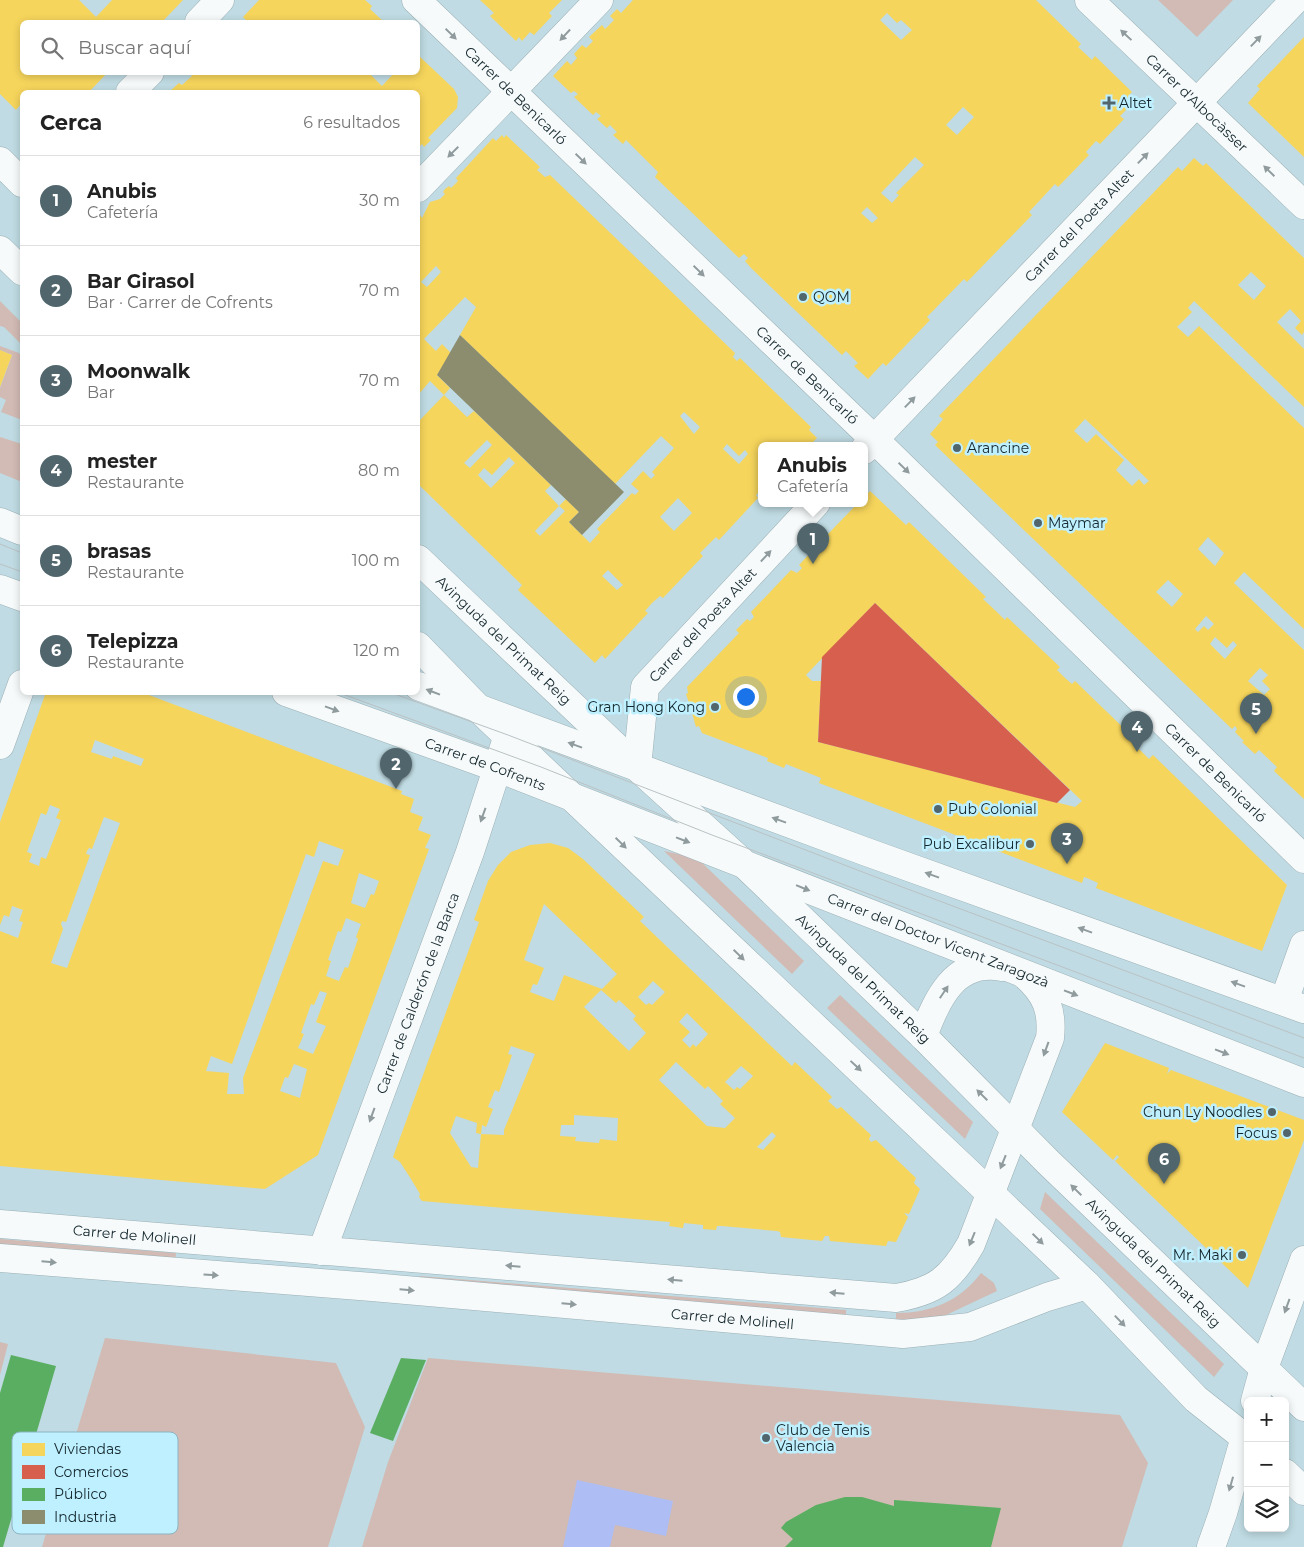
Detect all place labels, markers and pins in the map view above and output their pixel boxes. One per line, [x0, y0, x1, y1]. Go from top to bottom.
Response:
place label: Altet [1119, 94, 1153, 112]
marker: Altet [1103, 97, 1115, 109]
place label: QOM [813, 288, 850, 306]
marker: QOM [797, 291, 809, 303]
place label: Arancine [967, 439, 1029, 457]
marker: Arancine [951, 442, 963, 454]
place label: Maymar [1048, 514, 1106, 532]
marker: Maymar [1032, 517, 1044, 529]
pin: 1 [797, 523, 829, 564]
pin: 5 [1240, 693, 1272, 734]
place label: Gran Hong Kong [587, 698, 705, 716]
marker: Gran Hong Kong [709, 701, 721, 713]
pin: 4 [1121, 711, 1153, 752]
pin: 2 [380, 748, 412, 789]
place label: Pub Colonial [948, 800, 1037, 818]
marker: Pub Colonial [932, 803, 944, 815]
pin: 3 [1051, 823, 1083, 864]
place label: Pub Excalibur [923, 835, 1020, 853]
marker: Pub Excalibur [1024, 838, 1036, 850]
place label: Chun Ly Noodles [1143, 1103, 1262, 1121]
marker: Chun Ly Noodles [1266, 1106, 1278, 1118]
place label: Focus [1235, 1124, 1277, 1142]
marker: Focus [1281, 1127, 1293, 1139]
pin: 6 [1148, 1143, 1180, 1184]
place label: Mr. Maki [1173, 1246, 1232, 1264]
marker: Mr. Maki [1236, 1249, 1248, 1261]
place label: Club de Tenis Valencia [776, 1421, 870, 1455]
marker: Club de Tenis Valencia [760, 1432, 772, 1444]

